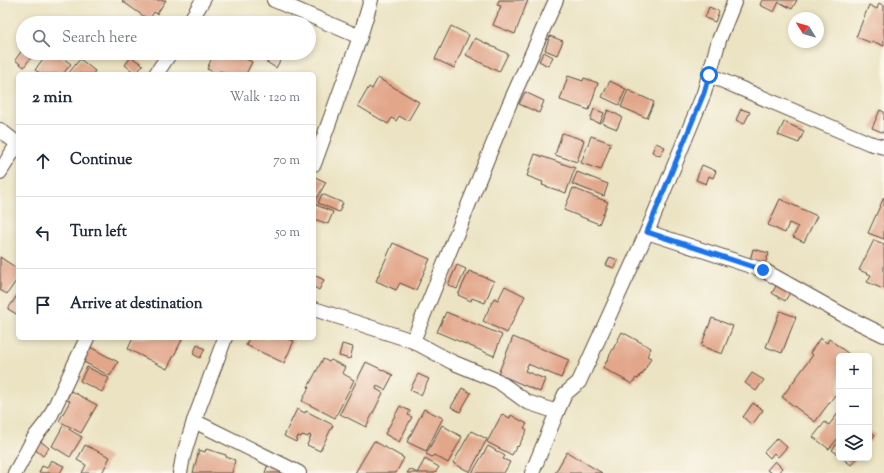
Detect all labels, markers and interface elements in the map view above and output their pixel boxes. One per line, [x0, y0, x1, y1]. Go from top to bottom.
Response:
north arrow [788, 12, 824, 48]
search box [16, 16, 316, 60]
icon: search [30, 27, 52, 49]
text: Search here [62, 28, 137, 49]
route start [700, 66, 718, 84]
text: 2 min [32, 86, 73, 110]
text: Walk · 120 m [230, 89, 300, 107]
icon: ahead [32, 150, 54, 172]
text: Continue [70, 150, 132, 171]
text: 70 m [273, 152, 300, 170]
icon: left [32, 222, 54, 244]
text: Turn left [70, 222, 127, 243]
text: 50 m [275, 224, 300, 242]
route end [754, 261, 772, 279]
icon: arrive [32, 294, 54, 316]
text: Arrive at destination [70, 294, 203, 315]
map controls [836, 353, 872, 461]
button: + [836, 353, 872, 389]
button: − [836, 389, 872, 425]
button: layers [836, 425, 872, 461]

